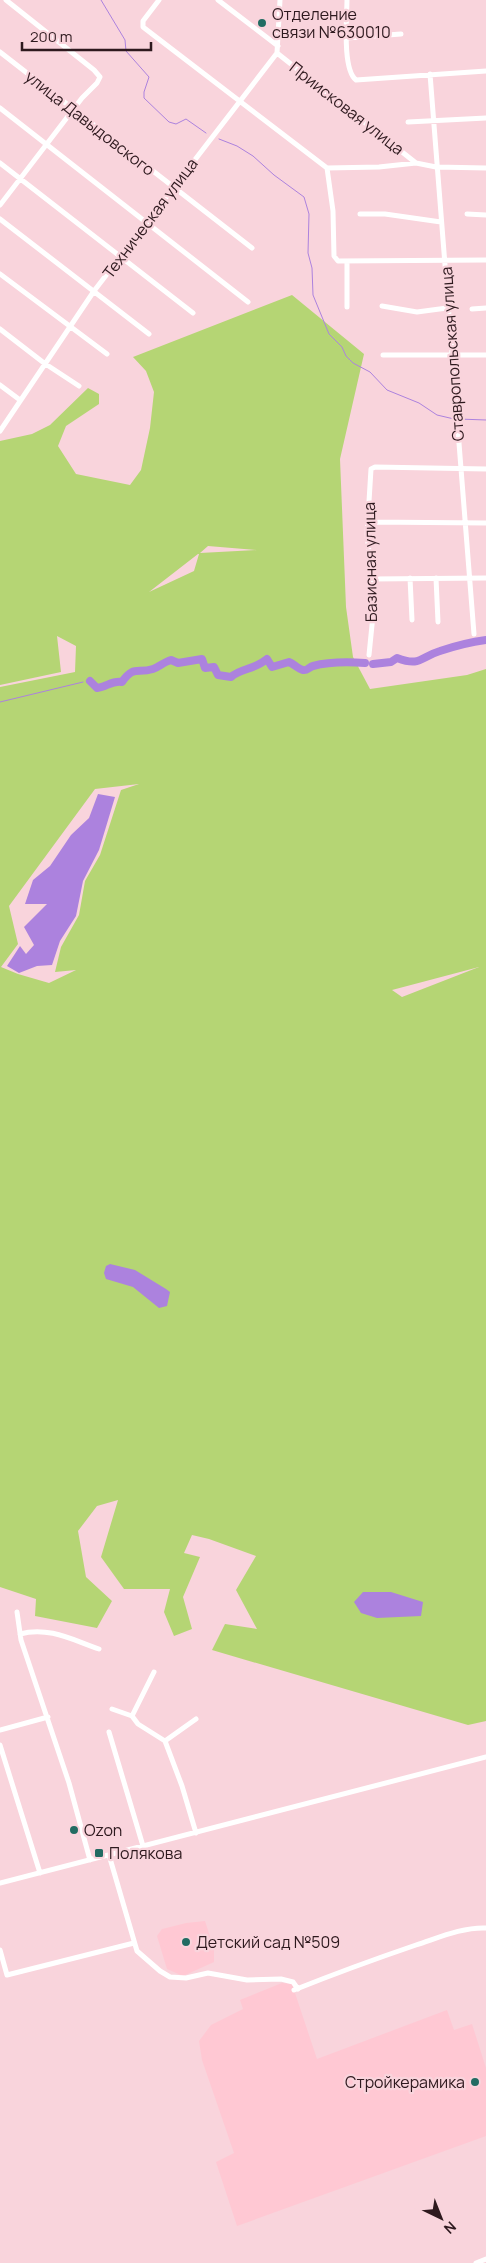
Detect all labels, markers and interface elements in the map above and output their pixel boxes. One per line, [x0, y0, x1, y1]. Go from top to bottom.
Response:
place label: Отделение связи №630010 [272, 3, 391, 43]
marker: Отделение связи №630010 [256, 17, 268, 29]
scale bar [22, 20, 151, 52]
text: 200 m [30, 26, 73, 47]
street label: Приисковая улица [285, 56, 409, 160]
street label: улица Давыдовского [21, 65, 159, 181]
street label: Техническая улица [97, 153, 203, 283]
street label: Ставропольская улица [435, 266, 469, 442]
street label: Базисная улица [358, 502, 382, 622]
place label: Ozon [84, 1819, 122, 1841]
marker: Ozon [68, 1824, 80, 1836]
place label: Полякова [109, 1842, 182, 1864]
marker: Полякова [93, 1847, 105, 1859]
place label: Детский сад №509 [196, 1931, 340, 1953]
marker: Детский сад №509 [180, 1936, 192, 1948]
place label: Стройкерамика [345, 2071, 465, 2093]
marker: Стройкерамика [469, 2076, 481, 2088]
north arrow [416, 2193, 466, 2243]
text: N [440, 2217, 460, 2238]

